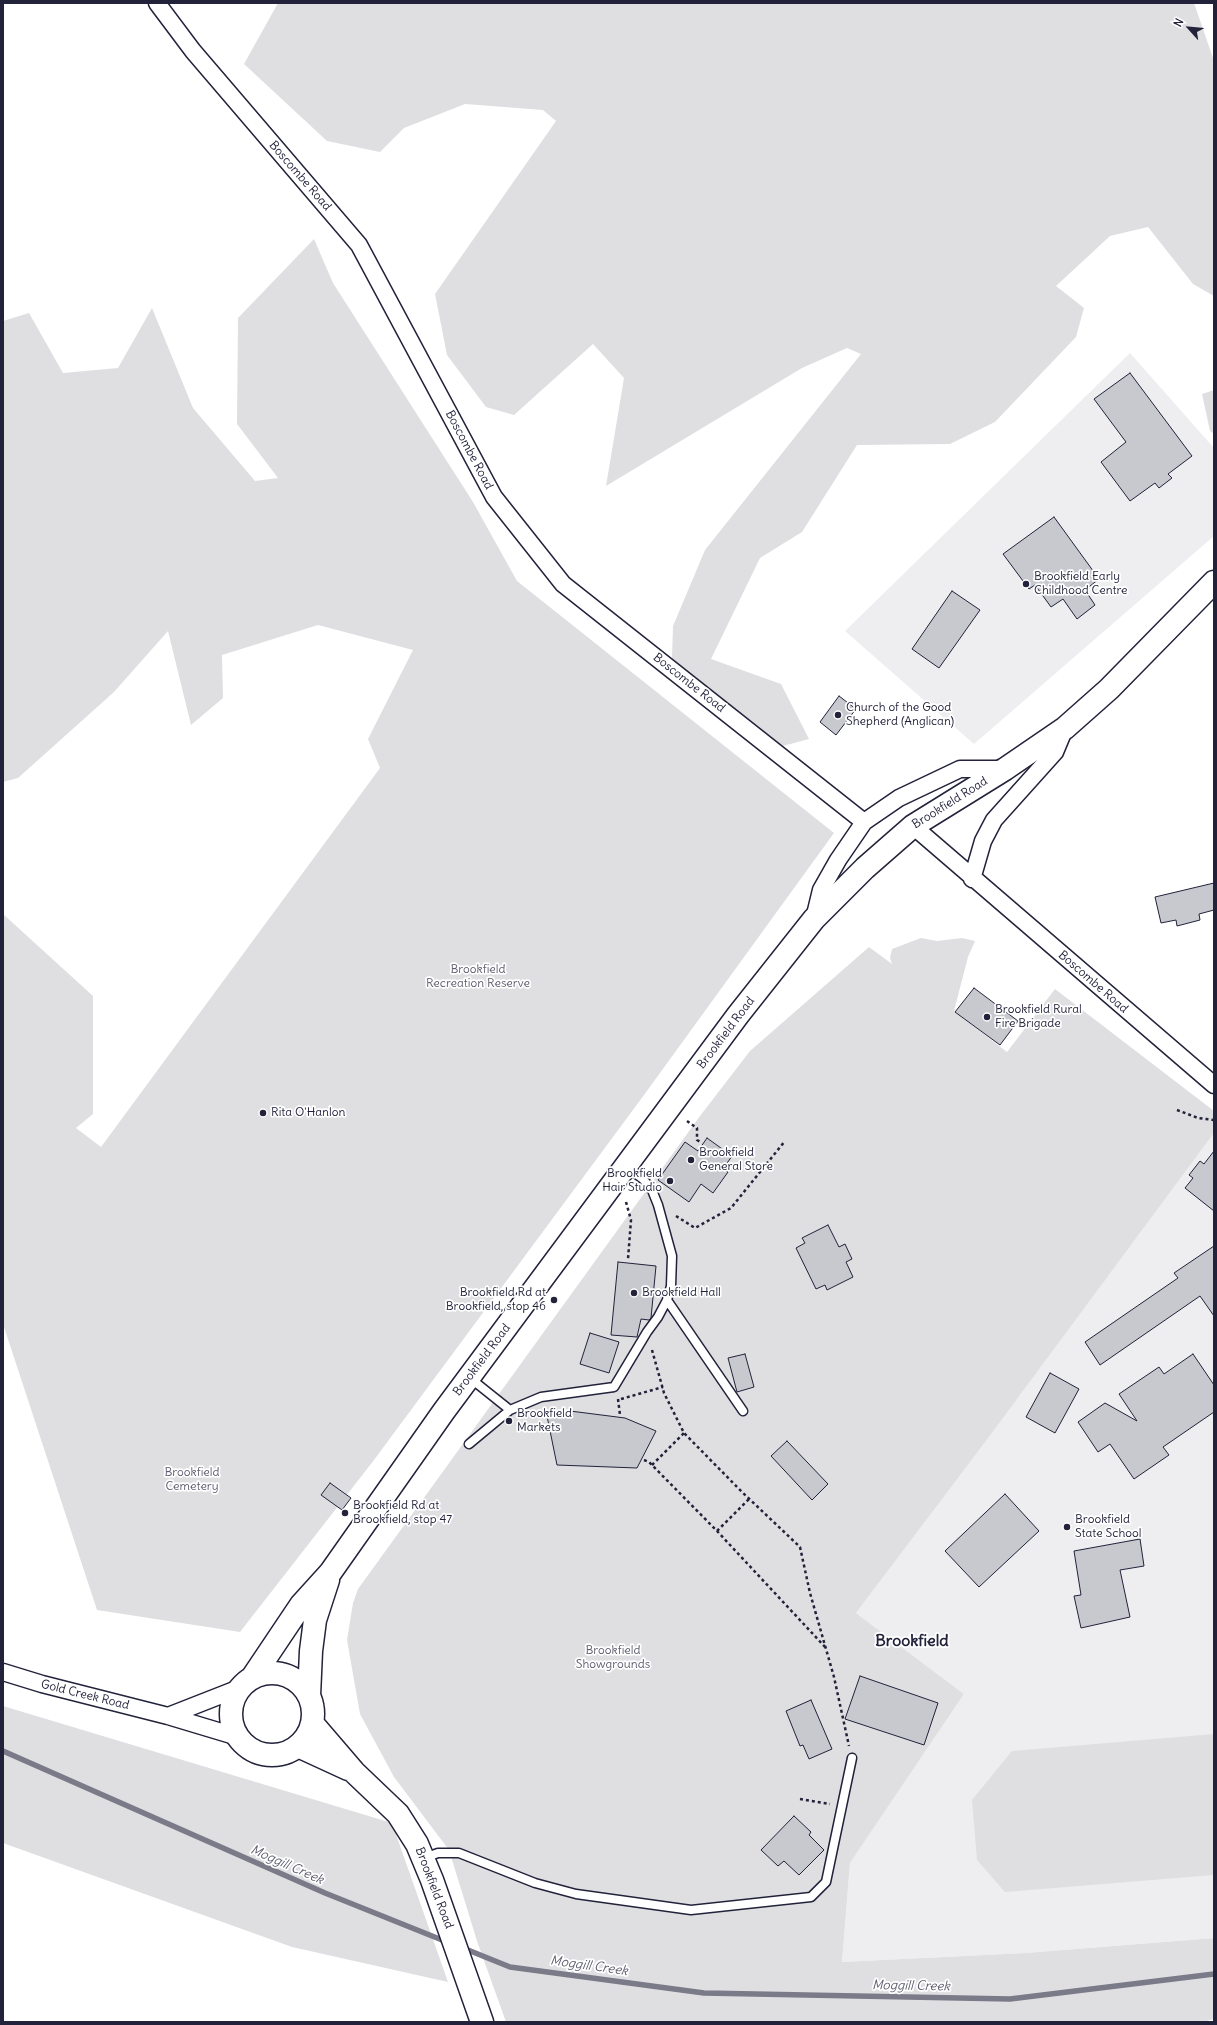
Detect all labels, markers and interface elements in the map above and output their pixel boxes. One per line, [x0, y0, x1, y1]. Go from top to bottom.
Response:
north arrow [1169, 8, 1209, 48]
text: N [1170, 16, 1186, 29]
street label: Boscombe Road [266, 138, 334, 214]
street label: Boscombe Road [442, 408, 496, 492]
place label: Brookfield Early Childhood Centre [1034, 570, 1128, 598]
marker: Brookfield Early Childhood Centre [1021, 579, 1031, 589]
street label: Boscombe Road [650, 650, 728, 716]
place label: Church of the Good Shepherd (Anglican) [846, 701, 954, 729]
marker: Church of the Good Shepherd (Anglican) [833, 710, 843, 720]
street label: Brookfield Road [910, 774, 990, 832]
street label: Boscombe Road [1055, 948, 1131, 1016]
park label: Brookfield Recreation Reserve [426, 963, 530, 991]
street label: Brookfield Road [694, 994, 758, 1072]
place label: Brookfield Rural Fire Brigade [995, 1003, 1082, 1031]
marker: Brookfield Rural Fire Brigade [982, 1012, 992, 1022]
place label: Rita O'Hanlon [271, 1106, 345, 1120]
marker: Rita O'Hanlon [258, 1108, 268, 1118]
place label: Brookfield General Store [699, 1146, 773, 1174]
marker: Brookfield General Store [686, 1155, 696, 1165]
place label: Brookfield Hair Studio [602, 1167, 662, 1195]
marker: Brookfield Hair Studio [665, 1176, 675, 1186]
place label: Brookfield Rd at Brookfield, stop 46 [446, 1286, 546, 1314]
place label: Brookfield Hall [642, 1286, 721, 1300]
marker: Brookfield Hall [629, 1288, 639, 1298]
marker: Brookfield Rd at Brookfield, stop 46 [549, 1295, 559, 1305]
street label: Brookfield Road [450, 1321, 514, 1399]
place label: Brookfield Markets [517, 1407, 572, 1435]
marker: Brookfield Markets [504, 1416, 514, 1426]
park label: Brookfield Cemetery [164, 1466, 220, 1494]
place label: Brookfield Rd at Brookfield, stop 47 [353, 1499, 452, 1527]
marker: Brookfield Rd at Brookfield, stop 47 [340, 1508, 350, 1518]
place label: Brookfield State School [1075, 1513, 1141, 1541]
marker: Brookfield State School [1062, 1522, 1072, 1532]
district label: Brookfield [875, 1631, 949, 1651]
park label: Brookfield Showgrounds [576, 1644, 650, 1672]
street label: Gold Creek Road [39, 1677, 131, 1713]
water label: Moggill Creek [248, 1842, 326, 1888]
street label: Brookfield Road [412, 1845, 456, 1931]
water label: Moggill Creek [549, 1953, 629, 1979]
water label: Moggill Creek [872, 1978, 950, 1994]

